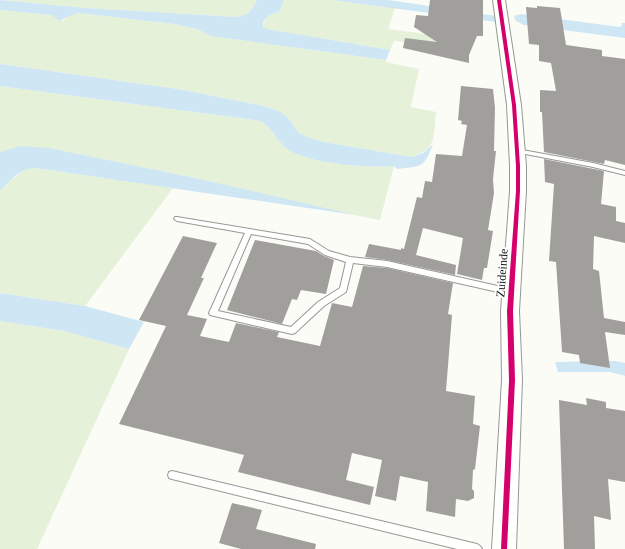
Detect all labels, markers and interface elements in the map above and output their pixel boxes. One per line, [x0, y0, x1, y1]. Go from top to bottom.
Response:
street label: Zuideinde [493, 248, 511, 298]

